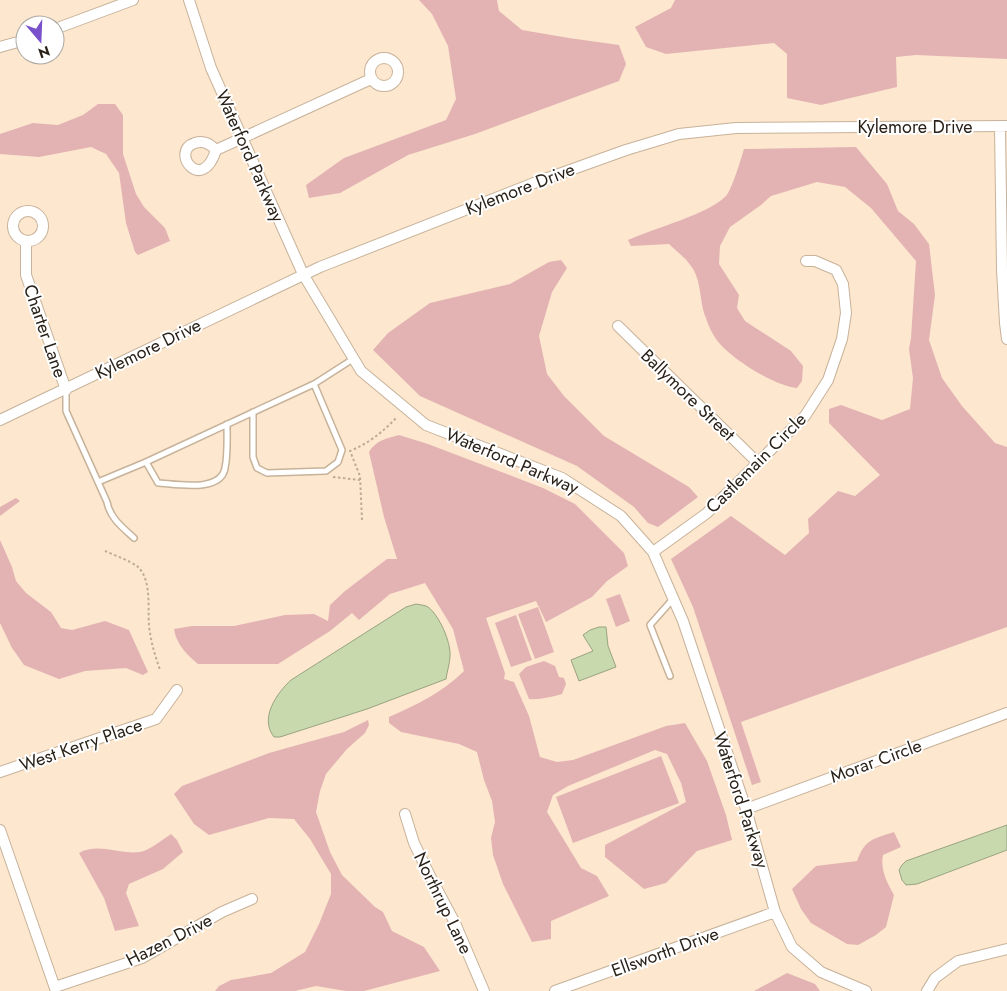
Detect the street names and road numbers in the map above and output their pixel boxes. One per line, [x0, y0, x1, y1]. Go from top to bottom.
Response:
street label: Waterford Parkway [209, 86, 291, 226]
street label: Kylemore Drive [857, 114, 973, 140]
street label: Kylemore Drive [462, 156, 578, 222]
street label: Charter Lane [17, 281, 73, 381]
street label: Kylemore Drive [91, 312, 205, 386]
street label: Ballymore Street [635, 343, 742, 447]
street label: Castlemain Circle [700, 407, 812, 519]
street label: Waterford Parkway [441, 421, 583, 501]
street label: West Kerry Place [16, 712, 146, 778]
street label: Waterford Parkway [707, 728, 775, 872]
street label: Morar Circle [827, 732, 925, 790]
street label: Northrup Lane [407, 848, 479, 958]
street label: Hazen Drive [121, 907, 217, 973]
street label: Ellsworth Drive [608, 921, 722, 983]

